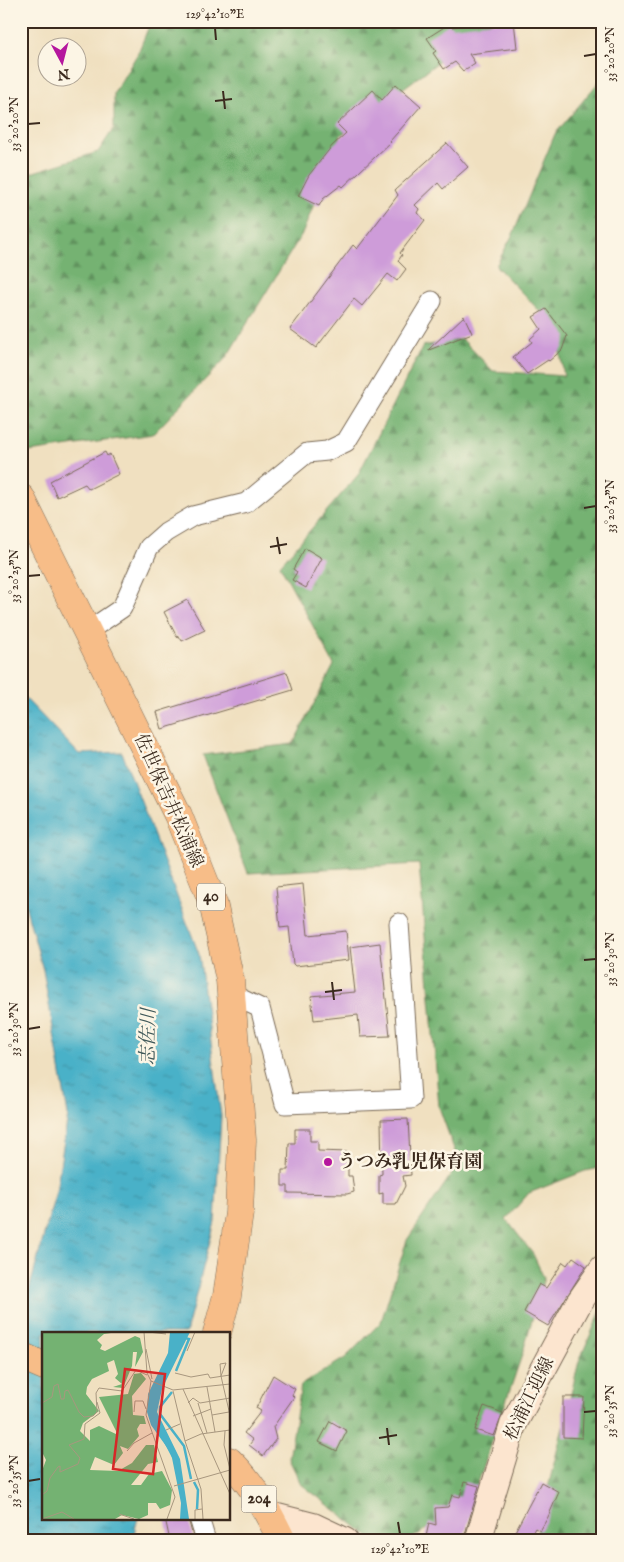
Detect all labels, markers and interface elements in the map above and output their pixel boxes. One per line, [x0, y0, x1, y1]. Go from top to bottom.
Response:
text: 129°42'10"E [186, 7, 244, 22]
text: 33°20'20"N [603, 26, 618, 82]
north arrow [38, 38, 88, 88]
text: N [56, 64, 72, 84]
text: 33°20'20"N [7, 96, 22, 152]
text: 33°20'25"N [603, 478, 618, 533]
text: 33°20'25"N [7, 548, 22, 603]
street label: 佐世保吉井松浦線 [128, 731, 208, 871]
road number: 40 [197, 884, 225, 910]
text: 33°20'30"N [603, 931, 618, 986]
text: 33°20'30"N [7, 1001, 22, 1056]
water label: 志佐川 [137, 1006, 162, 1066]
place label: うつみ乳児保育園 [338, 1151, 482, 1174]
marker: うつみ乳児保育園 [322, 1156, 334, 1168]
inset map [42, 1332, 230, 1520]
street label: 松浦江迎線 [500, 1354, 560, 1444]
text: 33°20'35"N [603, 1384, 618, 1437]
text: 33°20'35"N [7, 1454, 22, 1507]
road number: 204 [242, 1486, 276, 1512]
text: 129°42'10"E [371, 1542, 429, 1557]

